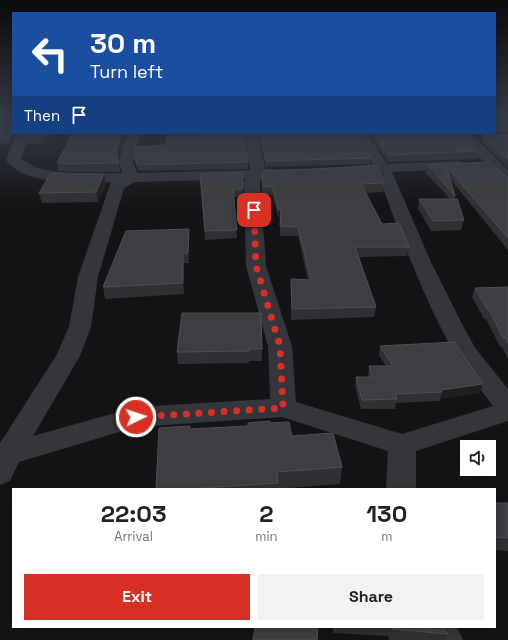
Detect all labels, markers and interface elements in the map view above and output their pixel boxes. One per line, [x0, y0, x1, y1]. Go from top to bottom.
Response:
text: 30 m [90, 25, 156, 61]
icon: left [24, 28, 76, 80]
text: Turn left [90, 60, 163, 83]
icon: arrive [68, 104, 90, 126]
text: Then [24, 106, 60, 125]
pin [237, 193, 271, 227]
icon: arrive [243, 199, 265, 221]
position arrow [115, 396, 157, 438]
map controls [460, 440, 496, 476]
button: sound [460, 440, 496, 476]
text: 22:03 [101, 498, 167, 529]
text: 2 [259, 498, 274, 529]
text: 130 [366, 498, 407, 529]
text: Arrival [114, 528, 153, 545]
text: min [255, 528, 278, 545]
text: m [381, 528, 392, 545]
button: Exit [24, 574, 250, 620]
button: Share [258, 574, 484, 620]

